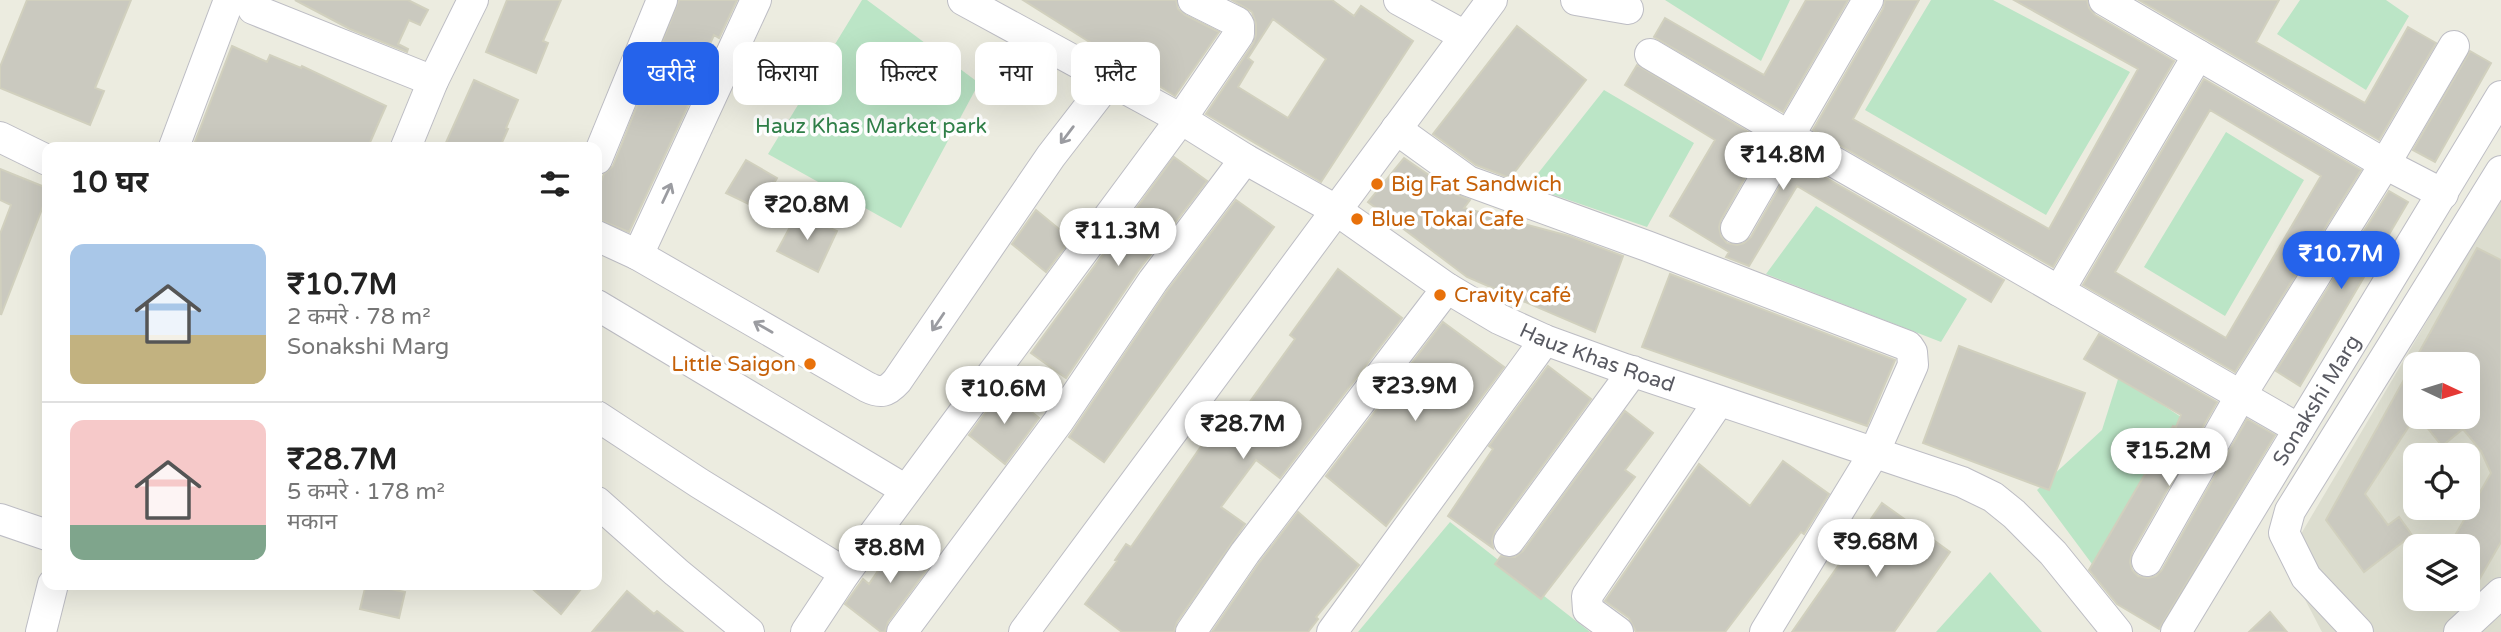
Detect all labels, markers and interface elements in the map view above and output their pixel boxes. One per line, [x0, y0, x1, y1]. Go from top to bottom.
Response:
chip: खरीदें [623, 42, 719, 105]
chip: किराया [733, 42, 842, 105]
chip: फ़िल्टर [856, 42, 961, 105]
chip: नया [975, 42, 1057, 105]
chip: फ़्लैट [1071, 42, 1160, 105]
park label: Hauz Khas Market park [755, 114, 987, 139]
one-way arrow [1060, 125, 1075, 144]
pin: ₹14.8M [1726, 132, 1840, 192]
text: ₹14.8M [1741, 141, 1825, 169]
text: 10 घर [70, 164, 148, 201]
icon: filters [536, 165, 574, 203]
place label: Big Fat Sandwich [1391, 172, 1562, 197]
marker: Big Fat Sandwich [1369, 176, 1385, 192]
pin: ₹20.8M [750, 182, 864, 242]
one-way arrow [660, 183, 674, 204]
text: ₹20.8M [765, 191, 849, 219]
place label: Blue Tokai Cafe [1371, 207, 1524, 232]
pin: ₹11.3M [1061, 208, 1175, 268]
marker: Blue Tokai Cafe [1349, 211, 1365, 227]
text: ₹11.3M [1076, 217, 1161, 245]
pin: ₹10.7M [2284, 232, 2398, 291]
text: ₹10.7M [2299, 240, 2383, 268]
text: ₹10.7M [287, 266, 398, 303]
icon: home [126, 272, 210, 356]
place label: Cravity café [1454, 283, 1571, 308]
marker: Cravity café [1432, 287, 1448, 303]
text: 2 कमरे · 78 m² [287, 303, 431, 331]
one-way arrow [931, 312, 945, 331]
street label: Hauz Khas Road [1516, 318, 1678, 397]
one-way arrow [753, 320, 773, 334]
street label: Sonakshi Marg [2267, 330, 2366, 470]
text: Sonakshi Marg [287, 333, 449, 361]
place label: Little Saigon [671, 352, 796, 377]
north arrow [2403, 352, 2480, 429]
map controls [2403, 352, 2480, 611]
marker: Little Saigon [802, 356, 818, 372]
pin: ₹23.9M [1358, 364, 1472, 423]
pin: ₹10.6M [947, 366, 1061, 426]
text: ₹23.9M [1373, 372, 1458, 400]
text: ₹10.6M [962, 375, 1047, 403]
pin: ₹28.7M [1186, 402, 1300, 461]
text: ₹28.7M [1201, 410, 1285, 438]
pin: ₹15.2M [2112, 428, 2226, 488]
text: ₹15.2M [2127, 437, 2211, 465]
text: ₹28.7M [287, 441, 398, 478]
button: locate [2403, 443, 2480, 520]
icon: home [126, 448, 210, 532]
text: 5 कमरे · 178 m² [287, 478, 445, 506]
text: मकान [287, 508, 337, 536]
pin: ₹9.68M [1819, 520, 1933, 579]
pin: ₹8.8M [841, 526, 939, 585]
text: ₹9.68M [1834, 528, 1919, 556]
text: ₹8.8M [855, 534, 925, 562]
button: layers [2403, 534, 2480, 611]

